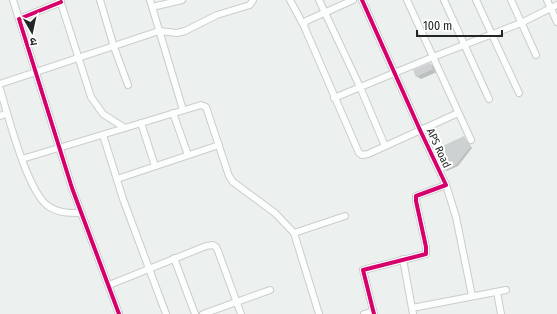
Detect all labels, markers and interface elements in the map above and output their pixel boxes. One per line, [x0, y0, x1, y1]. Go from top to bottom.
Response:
north arrow [12, 12, 52, 52]
scale bar [417, 12, 502, 38]
text: 100 m [423, 19, 452, 33]
text: उ [29, 34, 38, 48]
street label: APS Road [424, 126, 453, 170]

